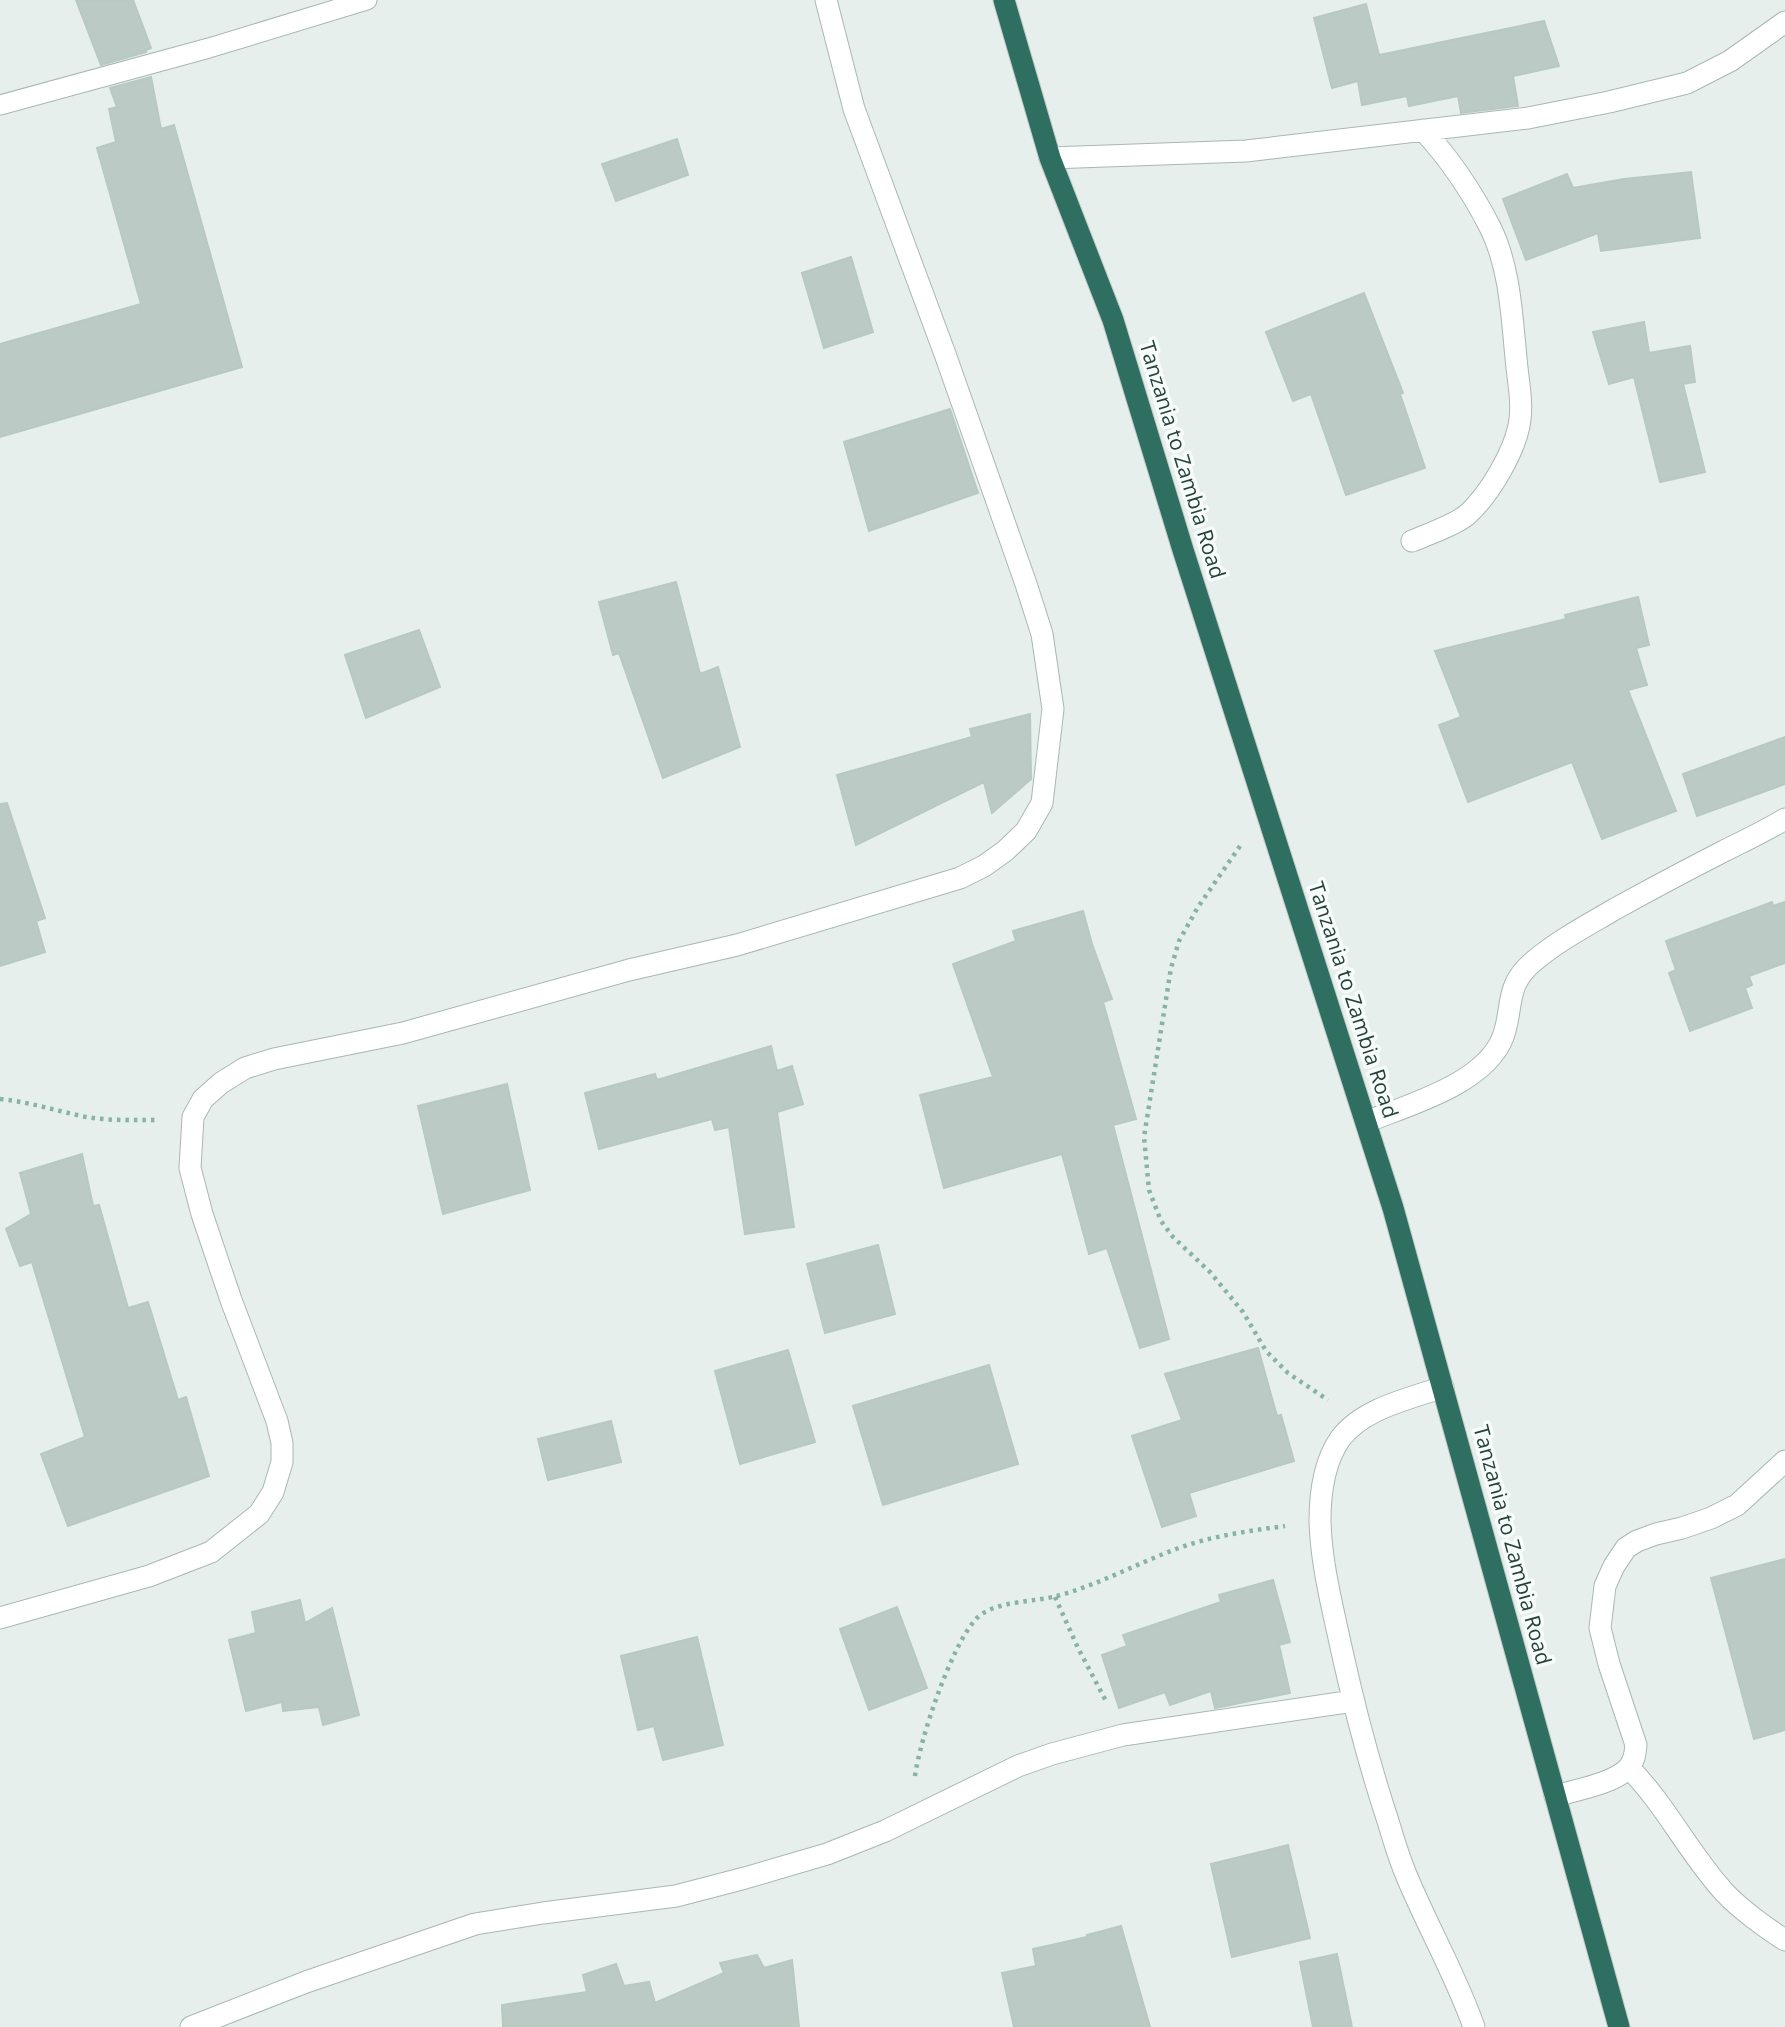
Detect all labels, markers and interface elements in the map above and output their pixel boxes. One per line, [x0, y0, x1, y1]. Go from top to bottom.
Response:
street label: Tanzania to Zambia Road [1133, 337, 1232, 582]
street label: Tanzania to Zambia Road [1302, 878, 1405, 1121]
street label: Tanzania to Zambia Road [1467, 1422, 1558, 1668]

